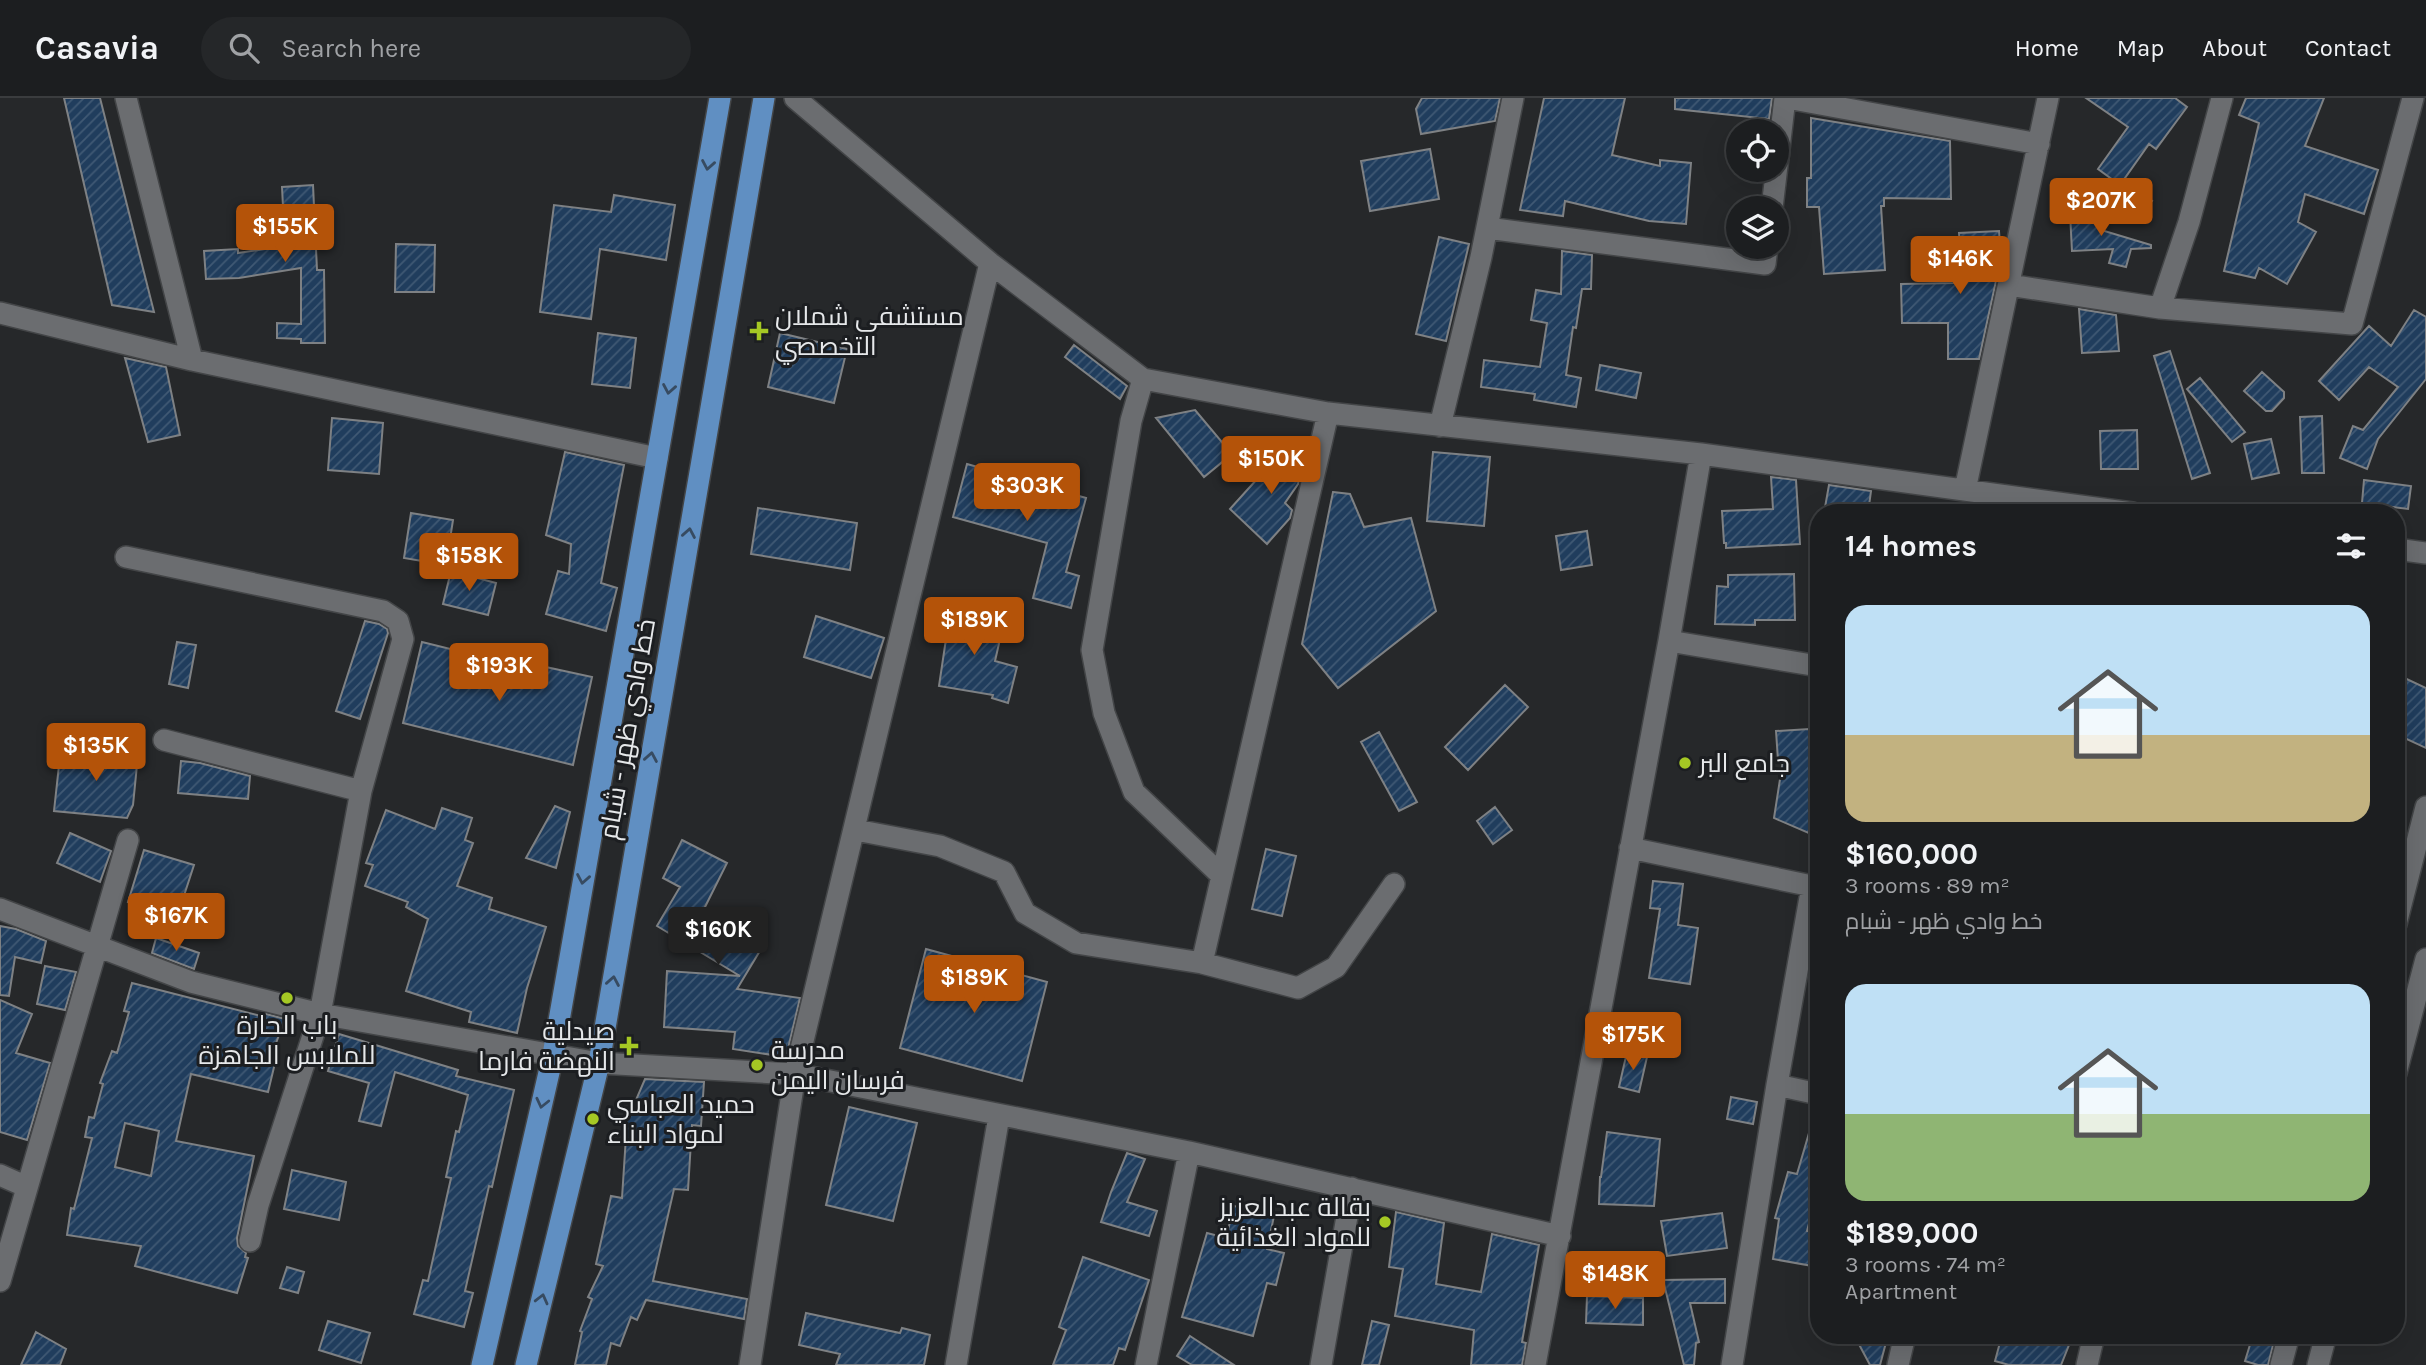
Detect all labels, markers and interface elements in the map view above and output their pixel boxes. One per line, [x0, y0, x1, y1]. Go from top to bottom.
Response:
search box [201, 17, 691, 80]
text: Casavia [35, 29, 159, 67]
icon: search [225, 29, 263, 67]
text: Search here [281, 33, 421, 64]
text: Home [2015, 34, 2079, 62]
text: Map [2117, 34, 2164, 62]
text: About [2202, 34, 2267, 62]
text: Contact [2305, 34, 2391, 62]
map controls [1726, 119, 1789, 259]
button: locate [1726, 119, 1789, 182]
one-way arrow [701, 159, 716, 171]
pin: $207K [2052, 178, 2150, 238]
text: $207K [2066, 187, 2136, 214]
button: layers [1726, 196, 1789, 259]
pin: $155K [236, 204, 334, 264]
text: $155K [252, 213, 318, 240]
pin: $146K [1911, 236, 2009, 296]
text: $146K [1927, 245, 1993, 272]
place label: مستشفى شملان التخصصي [775, 301, 964, 365]
marker: مستشفى شملان التخصصي [749, 321, 769, 341]
one-way arrow [662, 384, 677, 395]
pin: $150K [1222, 436, 1320, 496]
text: $150K [1237, 445, 1305, 472]
pin: $303K [978, 464, 1076, 523]
text: $303K [990, 472, 1064, 499]
one-way arrow [681, 527, 696, 538]
icon: filters [2332, 527, 2370, 565]
text: 14 homes [1845, 528, 1977, 564]
pin: $158K [420, 533, 518, 593]
text: $158K [435, 542, 503, 569]
pin: $189K [925, 598, 1023, 657]
text: $189K [940, 606, 1008, 633]
street label: خط وادي ظهر - شبام [593, 616, 666, 842]
pin: $193K [450, 644, 548, 703]
icon: home [2045, 651, 2171, 777]
text: $193K [465, 652, 533, 679]
pin: $135K [47, 724, 145, 783]
text: $135K [63, 732, 129, 759]
place label: جامع البر [1697, 748, 1790, 780]
one-way arrow [643, 751, 658, 763]
marker: جامع البر [1677, 755, 1693, 771]
text: $160,000 [1845, 836, 1978, 872]
text: 3 rooms · 89 m² [1845, 872, 2010, 899]
one-way arrow [577, 873, 592, 885]
pin: $167K [127, 894, 225, 953]
text: $167K [144, 902, 208, 929]
pin: $160K [669, 908, 767, 967]
text: خط وادي ظهر - شبام [1845, 908, 2043, 935]
text: $160K [684, 916, 752, 943]
pin: $189K [925, 956, 1023, 1015]
text: $189K [940, 964, 1008, 991]
one-way arrow [605, 975, 620, 987]
marker: باب الحارة للملابس الجاهزة [279, 990, 295, 1006]
place label: باب الحارة للملابس الجاهزة [199, 1010, 375, 1071]
pin: $175K [1584, 1012, 1682, 1072]
place label: صيدلية النهضة فارما [478, 1016, 615, 1077]
text: $175K [1601, 1021, 1665, 1048]
icon: home [2045, 1030, 2171, 1156]
place label: مدرسة فرسان اليمن [771, 1035, 905, 1096]
marker: صيدلية النهضة فارما [621, 1038, 637, 1054]
marker: مدرسة فرسان اليمن [749, 1057, 765, 1073]
place label: حميد العباسي لمواد البناء [607, 1089, 755, 1150]
one-way arrow [535, 1097, 550, 1109]
marker: حميد العباسي لمواد البناء [585, 1111, 601, 1127]
place label: بقالة عبدالعزيز للمواد الغذائية [1216, 1192, 1371, 1253]
marker: بقالة عبدالعزيز للمواد الغذائية [1377, 1214, 1393, 1230]
text: $189,000 [1845, 1215, 1979, 1251]
text: 3 rooms · 74 m² [1845, 1251, 2006, 1278]
pin: $148K [1566, 1252, 1664, 1311]
text: $148K [1581, 1260, 1649, 1287]
text: Apartment [1845, 1278, 1957, 1305]
one-way arrow [534, 1293, 548, 1305]

